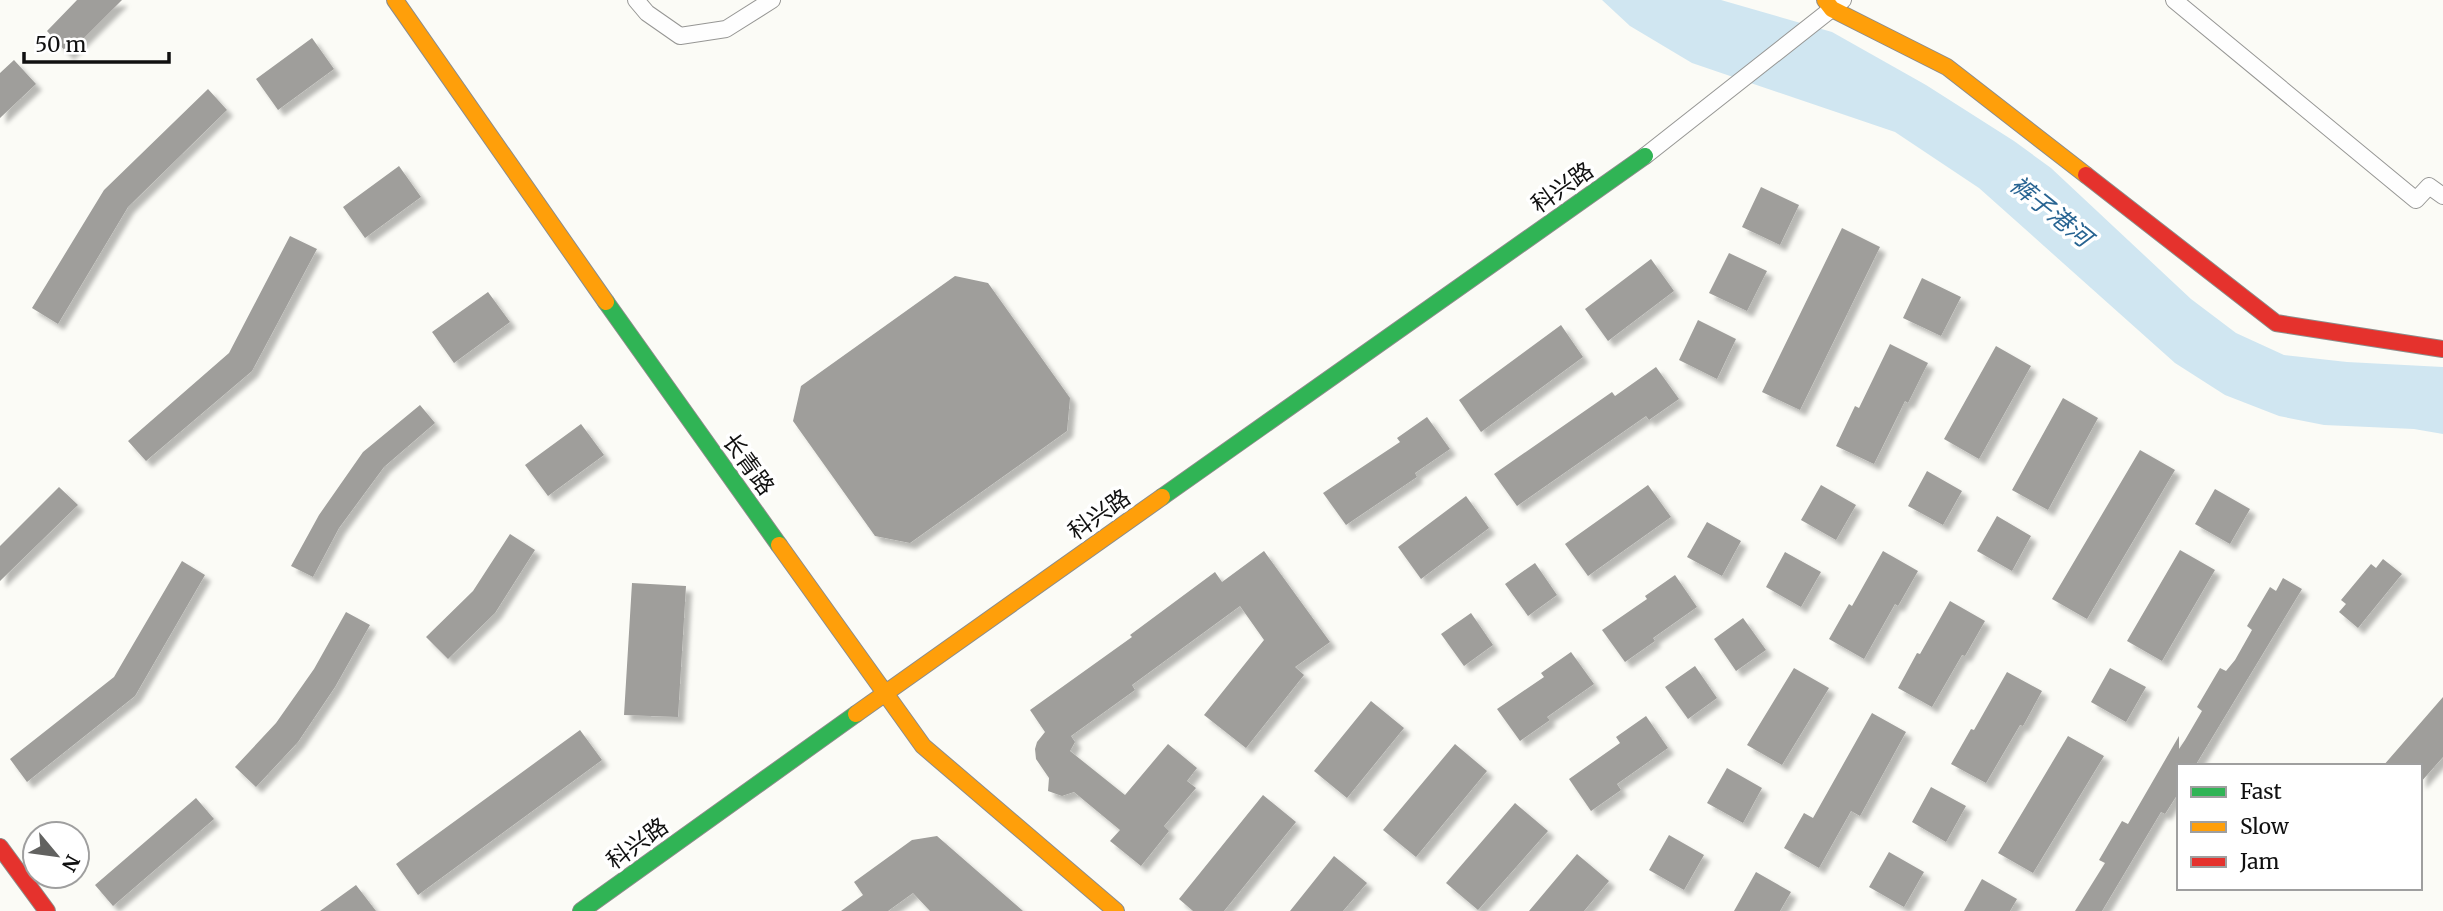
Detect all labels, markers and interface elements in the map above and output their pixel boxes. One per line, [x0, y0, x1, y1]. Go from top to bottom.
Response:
scale bar [24, 21, 170, 65]
text: 50 m [35, 31, 86, 58]
street label: 科兴路 [1525, 155, 1599, 219]
water label: 裤子港河 [2004, 169, 2101, 256]
street label: 长青路 [717, 428, 781, 500]
street label: 科兴路 [1062, 482, 1136, 546]
legend [2177, 764, 2422, 890]
text: Fast [2240, 778, 2282, 805]
street label: 科兴路 [601, 811, 673, 875]
text: Slow [2240, 813, 2289, 840]
north arrow [21, 820, 91, 890]
text: Jam [2239, 848, 2279, 875]
text: N [57, 851, 85, 876]

